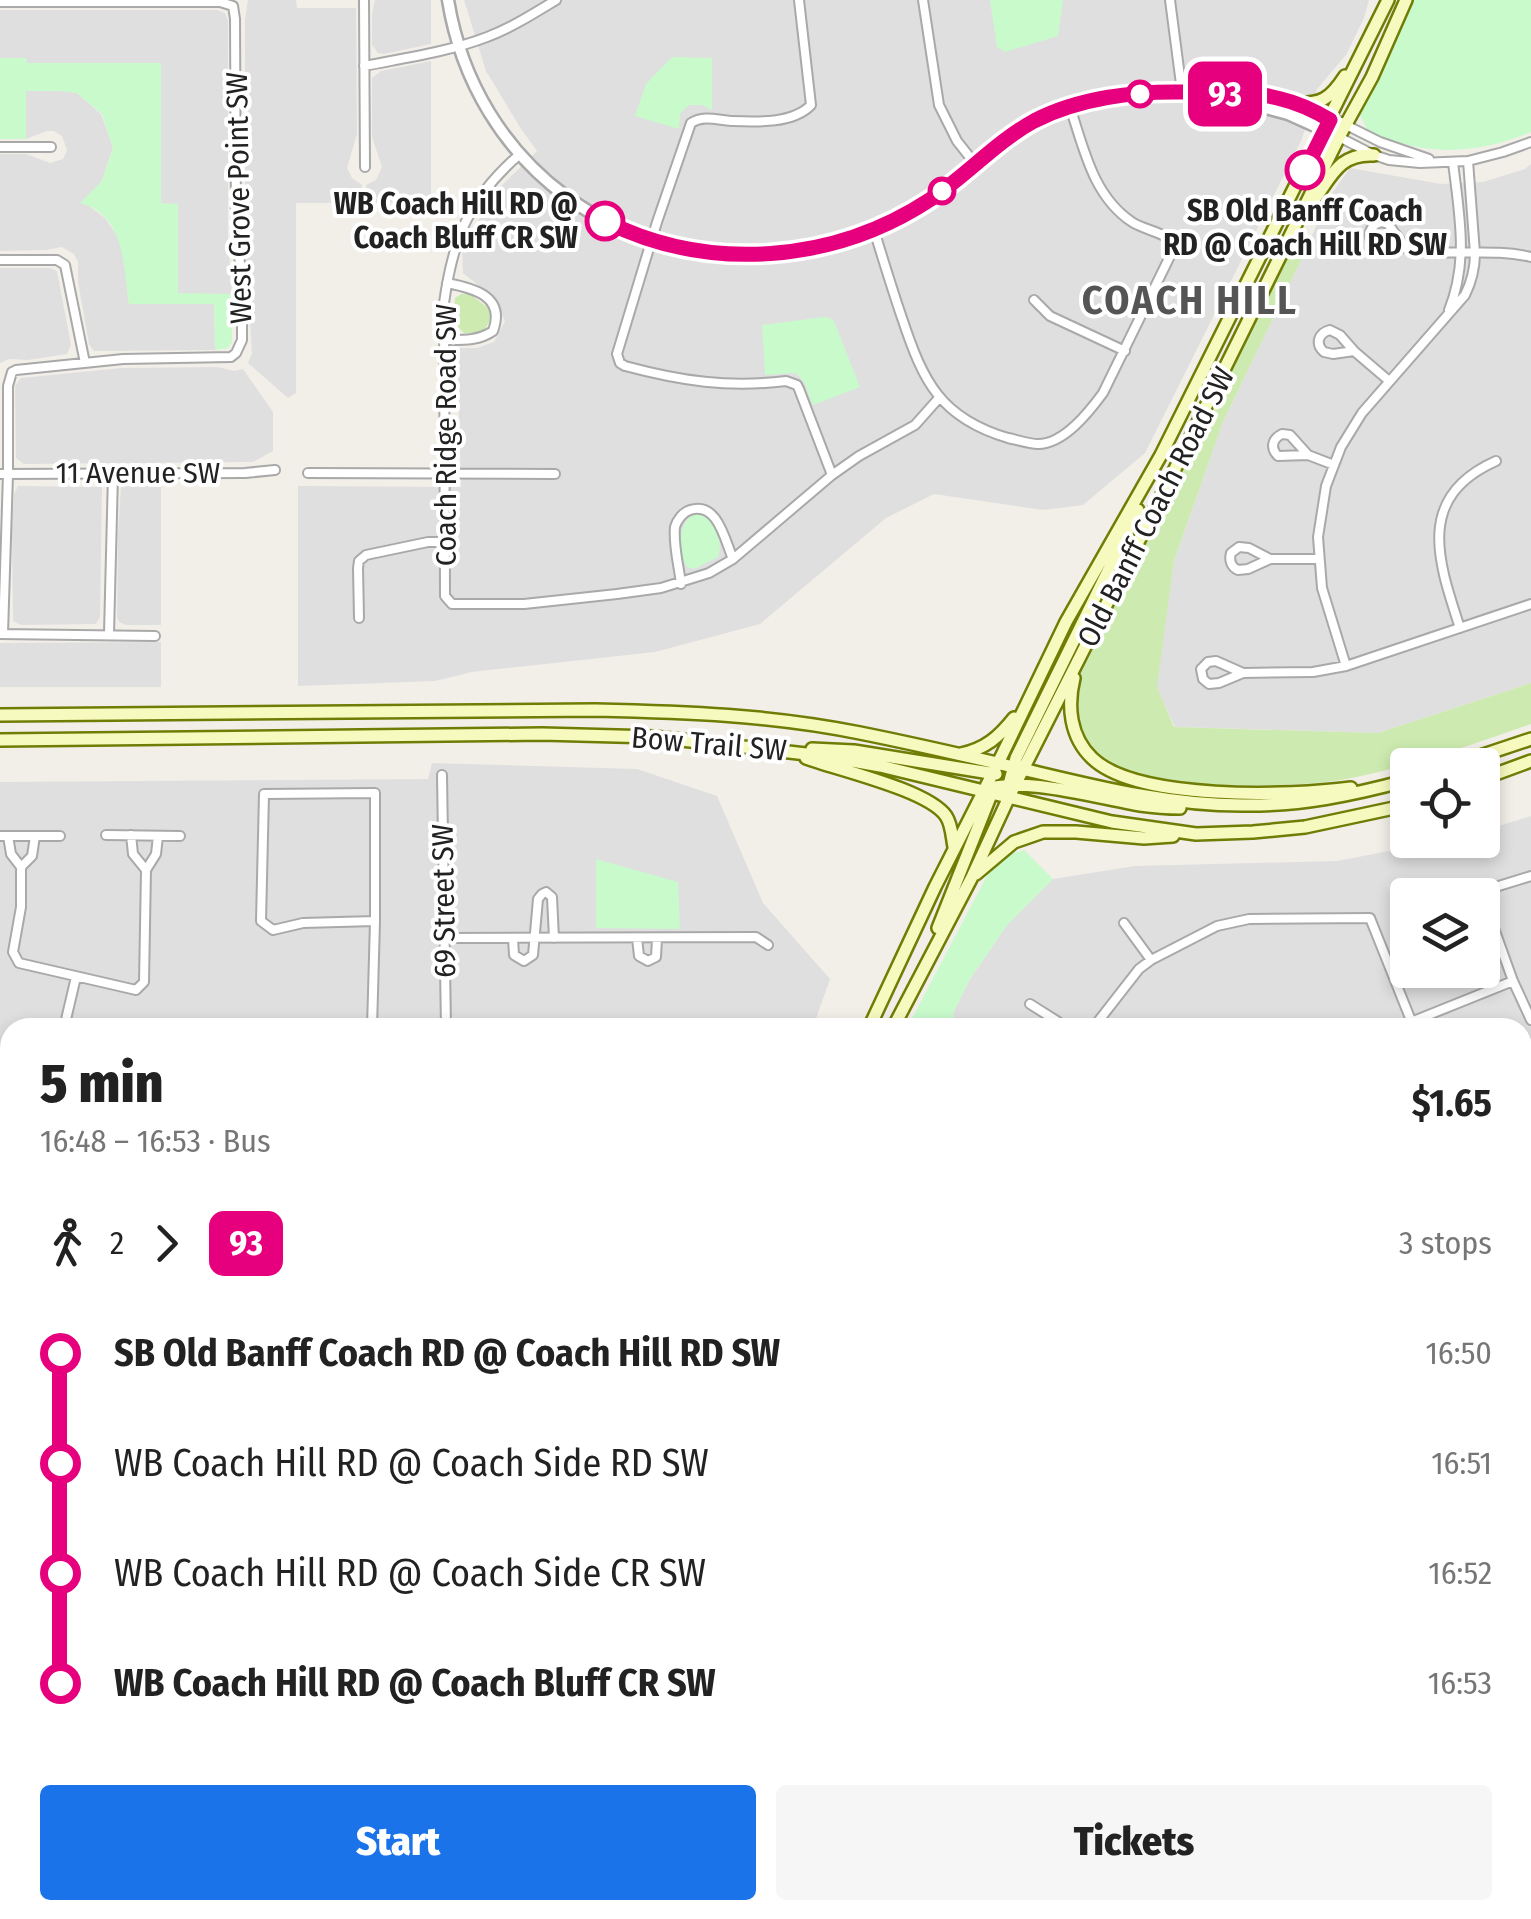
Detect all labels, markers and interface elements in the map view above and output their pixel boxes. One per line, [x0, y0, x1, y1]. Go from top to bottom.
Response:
line badge: 93 [1180, 62, 1270, 126]
street label: West Grove Point SW [219, 72, 259, 324]
text: 93 [1208, 73, 1242, 115]
unlabelled marker [1127, 81, 1153, 107]
marker: SB Old Banff Coach RD @ Coach Hill RD SW [1286, 151, 1324, 189]
unlabelled marker [929, 178, 955, 204]
place label: WB Coach Hill RD @ Coach Bluff CR SW [334, 186, 578, 256]
place label: SB Old Banff Coach RD @ Coach Hill RD SW [1163, 193, 1447, 263]
marker: WB Coach Hill RD @ Coach Bluff CR SW [586, 202, 624, 240]
district label: COACH HILL [1082, 277, 1298, 325]
street label: Coach Ridge Road SW [428, 304, 464, 566]
street label: Old Banff Coach Road SW [1070, 361, 1242, 653]
street label: 11 Avenue SW [56, 455, 220, 491]
street label: Bow Trail SW [630, 719, 788, 769]
map controls [1390, 748, 1500, 988]
button: locate [1390, 748, 1500, 858]
street label: 69 Street SW [425, 824, 463, 978]
button: layers [1390, 878, 1500, 988]
text: 5 min [40, 1051, 163, 1117]
text: $1.65 [1412, 1080, 1492, 1126]
text: 16:48 – 16:53 · Bus [40, 1122, 271, 1160]
icon: walk [40, 1216, 95, 1271]
icon: forward [139, 1216, 194, 1271]
text: 93 [229, 1222, 263, 1264]
text: 2 [110, 1224, 124, 1262]
text: 3 stops [1399, 1224, 1492, 1262]
text: SB Old Banff Coach RD @ Coach Hill RD SW [114, 1330, 780, 1376]
text: 16:50 [1425, 1334, 1492, 1372]
text: WB Coach Hill RD @ Coach Side RD SW [114, 1440, 709, 1486]
text: 16:51 [1431, 1444, 1492, 1482]
text: WB Coach Hill RD @ Coach Side CR SW [114, 1550, 706, 1596]
text: 16:52 [1428, 1554, 1492, 1592]
text: WB Coach Hill RD @ Coach Bluff CR SW [114, 1660, 716, 1706]
text: 16:53 [1428, 1664, 1492, 1702]
button: Start [40, 1785, 756, 1900]
button: Tickets [776, 1785, 1492, 1900]

